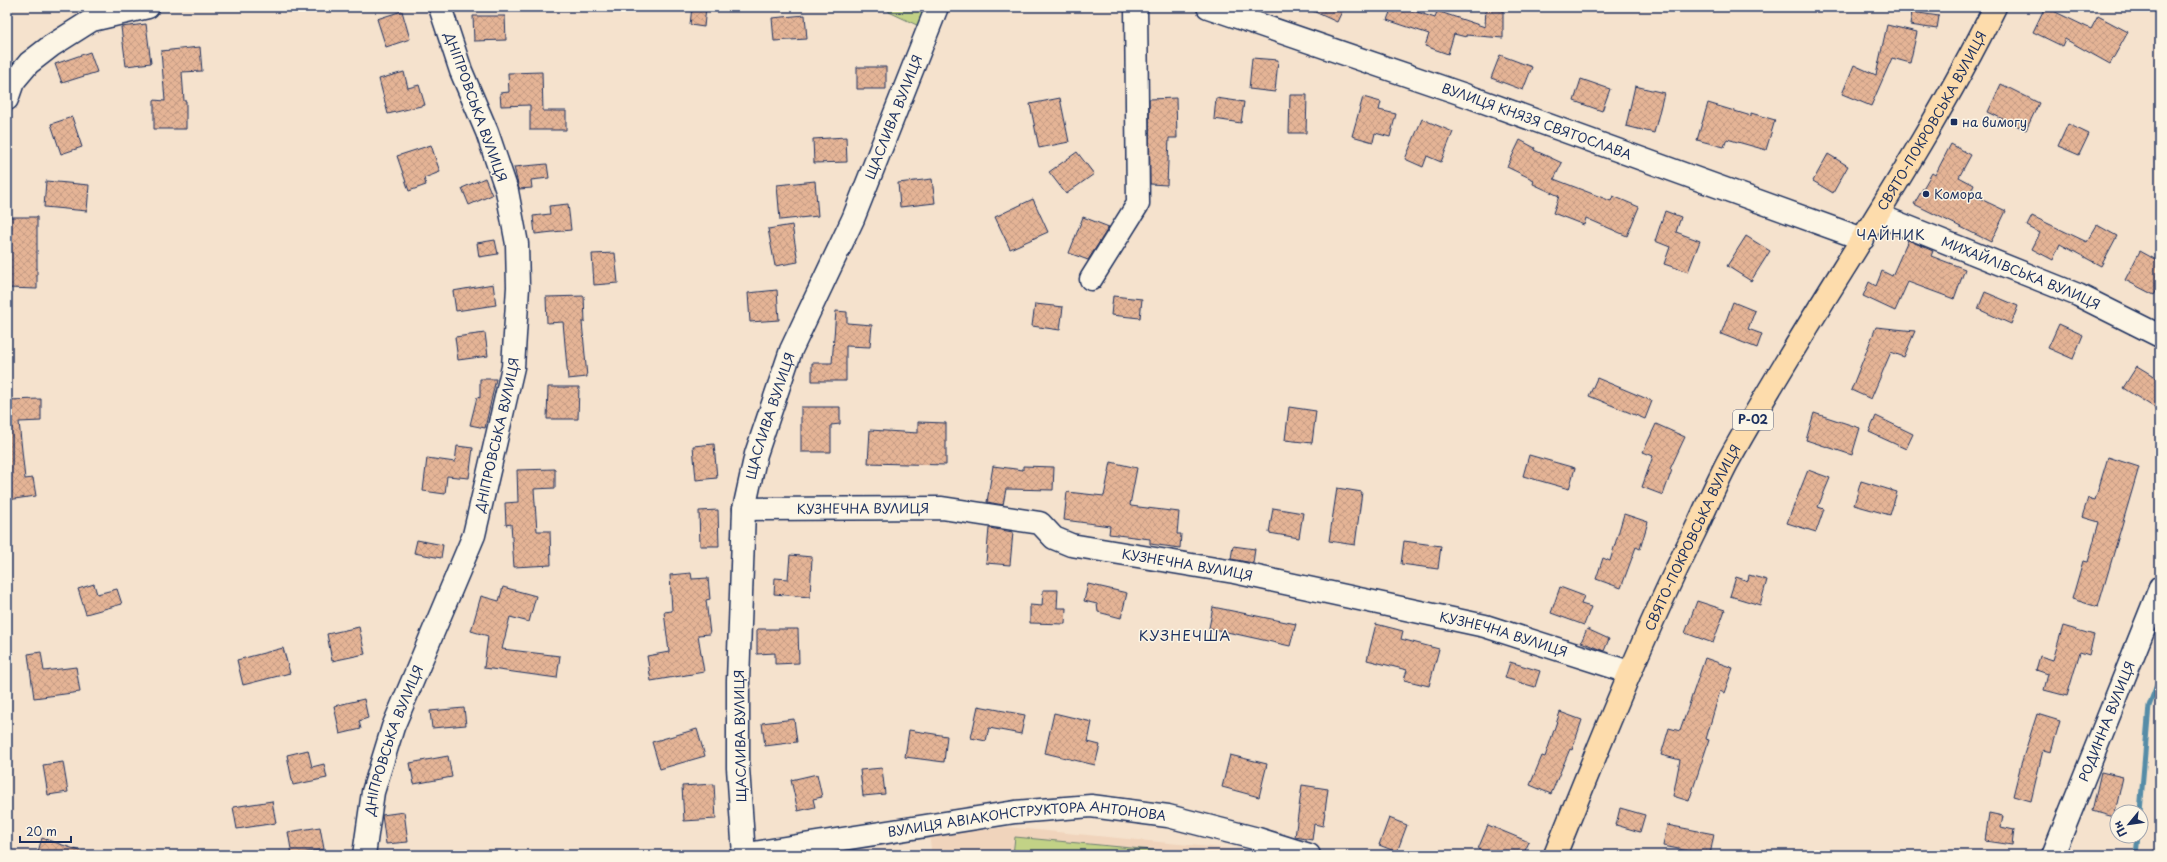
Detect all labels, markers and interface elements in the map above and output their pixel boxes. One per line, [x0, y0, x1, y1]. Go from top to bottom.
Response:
street label: СВЯТО-ПОКРОВСЬКА ВУЛИЦЯ [1872, 27, 1990, 214]
street label: ДНІПРОВСЬКА ВУЛИЦЯ [440, 28, 512, 184]
street label: ЩАСЛИВА ВУЛИЦЯ [860, 52, 926, 182]
street label: ВУЛИЦЯ КНЯЗЯ СВЯТОСЛАВА [1439, 78, 1635, 164]
place label: на вимогу [1962, 112, 2027, 131]
marker: на вимогу [1949, 117, 1959, 127]
place label: Комора [1934, 184, 1984, 203]
marker: Комора [1921, 189, 1931, 199]
district label: ЧАЙНИК [1856, 224, 1926, 245]
street label: МИХАЙЛІВСЬКА ВУЛИЦЯ [1939, 231, 2104, 314]
street label: ЩАСЛИВА ВУЛИЦЯ [741, 350, 799, 481]
street label: ДНІПРОВСЬКА ВУЛИЦЯ [469, 357, 523, 515]
road number: Р-02 [1733, 410, 1773, 430]
street label: СВЯТО-ПОКРОВСЬКА ВУЛИЦЯ [1639, 441, 1745, 634]
street label: КУЗНЕЧНА ВУЛИЦЯ [797, 498, 929, 518]
street label: КУЗНЕЧНА ВУЛИЦЯ [1121, 544, 1255, 585]
street label: КУЗНЕЧНА ВУЛИЦЯ [1438, 607, 1570, 661]
district label: КУЗНЕЧША [1139, 625, 1231, 646]
street label: РОДИННА ВУЛИЦЯ [2073, 658, 2139, 784]
street label: ДНІПРОВСЬКА ВУЛИЦЯ [360, 662, 427, 818]
street label: ЩАСЛИВА ВУЛИЦЯ [729, 670, 750, 802]
street label: ВУЛИЦЯ АВІАКОНСТРУКТОРА АНТОНОВА [886, 796, 1167, 841]
north arrow [2109, 804, 2149, 844]
scale bar [20, 818, 71, 844]
text: Пн [2109, 818, 2131, 840]
text: 20 m [26, 822, 57, 840]

